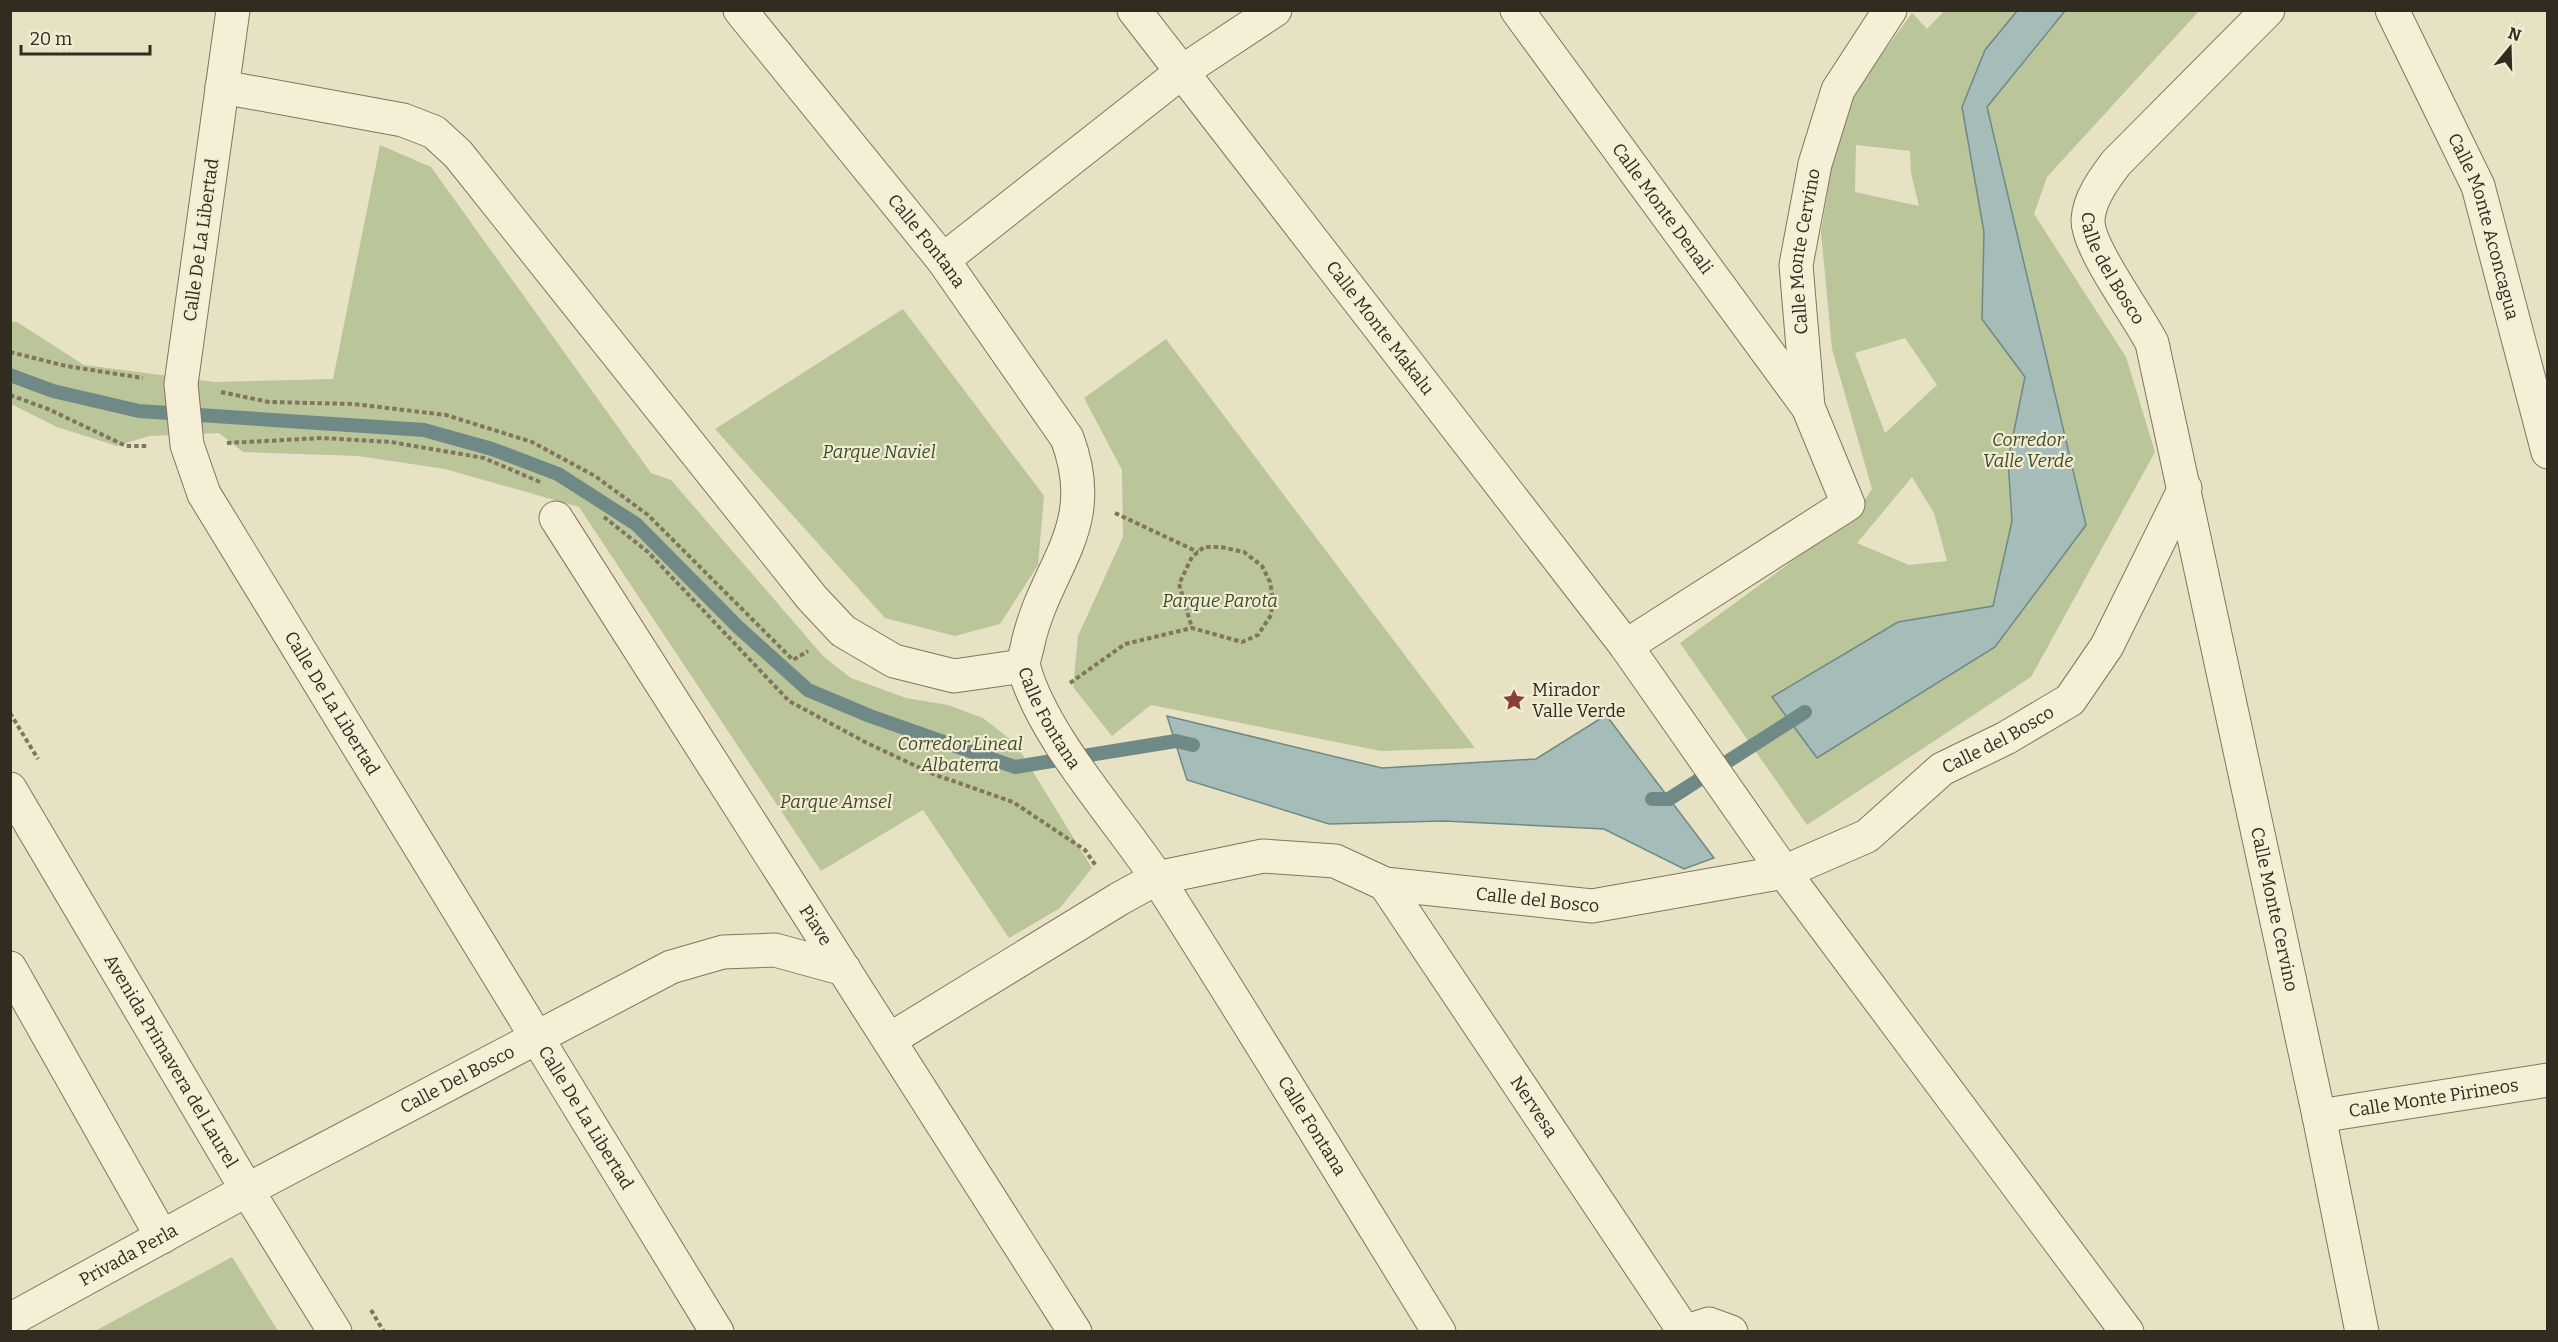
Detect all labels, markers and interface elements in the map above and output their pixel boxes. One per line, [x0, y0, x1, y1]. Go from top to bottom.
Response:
scale bar [21, 18, 150, 56]
north arrow [2480, 18, 2540, 78]
text: N [2506, 23, 2524, 45]
text: 20 m [30, 28, 72, 50]
street label: Calle Monte Aconcagua [2443, 130, 2524, 322]
street label: Calle Monte Denali [1607, 139, 1718, 278]
street label: Calle De La Libertad [179, 157, 223, 323]
street label: Calle Monte Cervino [1785, 167, 1825, 336]
street label: Calle Fontana [883, 190, 970, 292]
street label: Calle del Bosco [2077, 211, 2150, 328]
street label: Calle Monte Makalu [1321, 256, 1439, 399]
park label: Corredor Valle Verde [1983, 429, 2073, 472]
park label: Parque Naviel [822, 441, 936, 463]
park label: Parque Parota [1162, 590, 1278, 612]
street label: Calle De La Libertad [280, 627, 385, 779]
street label: Calle Fontana [1013, 664, 1086, 774]
place label: Mirador Valle Verde [1532, 679, 1626, 722]
place icon: Mirador Valle Verde [1501, 687, 1527, 713]
street label: Calle del Bosco [1938, 701, 2058, 778]
park label: Corredor Lineal Albaterra [897, 733, 1023, 776]
park label: Parque Amsel [780, 791, 892, 813]
street label: Calle Monte Cervino [2246, 825, 2303, 994]
street label: Calle del Bosco [1475, 883, 1601, 917]
street label: Piave [795, 901, 837, 950]
street label: Avenida Primavera del Laurel [99, 950, 242, 1172]
street label: Calle Del Bosco [396, 1040, 518, 1118]
street label: Calle De La Libertad [533, 1042, 638, 1194]
street label: Calle Fontana [1273, 1072, 1351, 1180]
street label: Nervesa [1506, 1072, 1563, 1142]
street label: Calle Monte Pirineos [2347, 1074, 2520, 1122]
street label: Privada Perla [75, 1219, 182, 1291]

